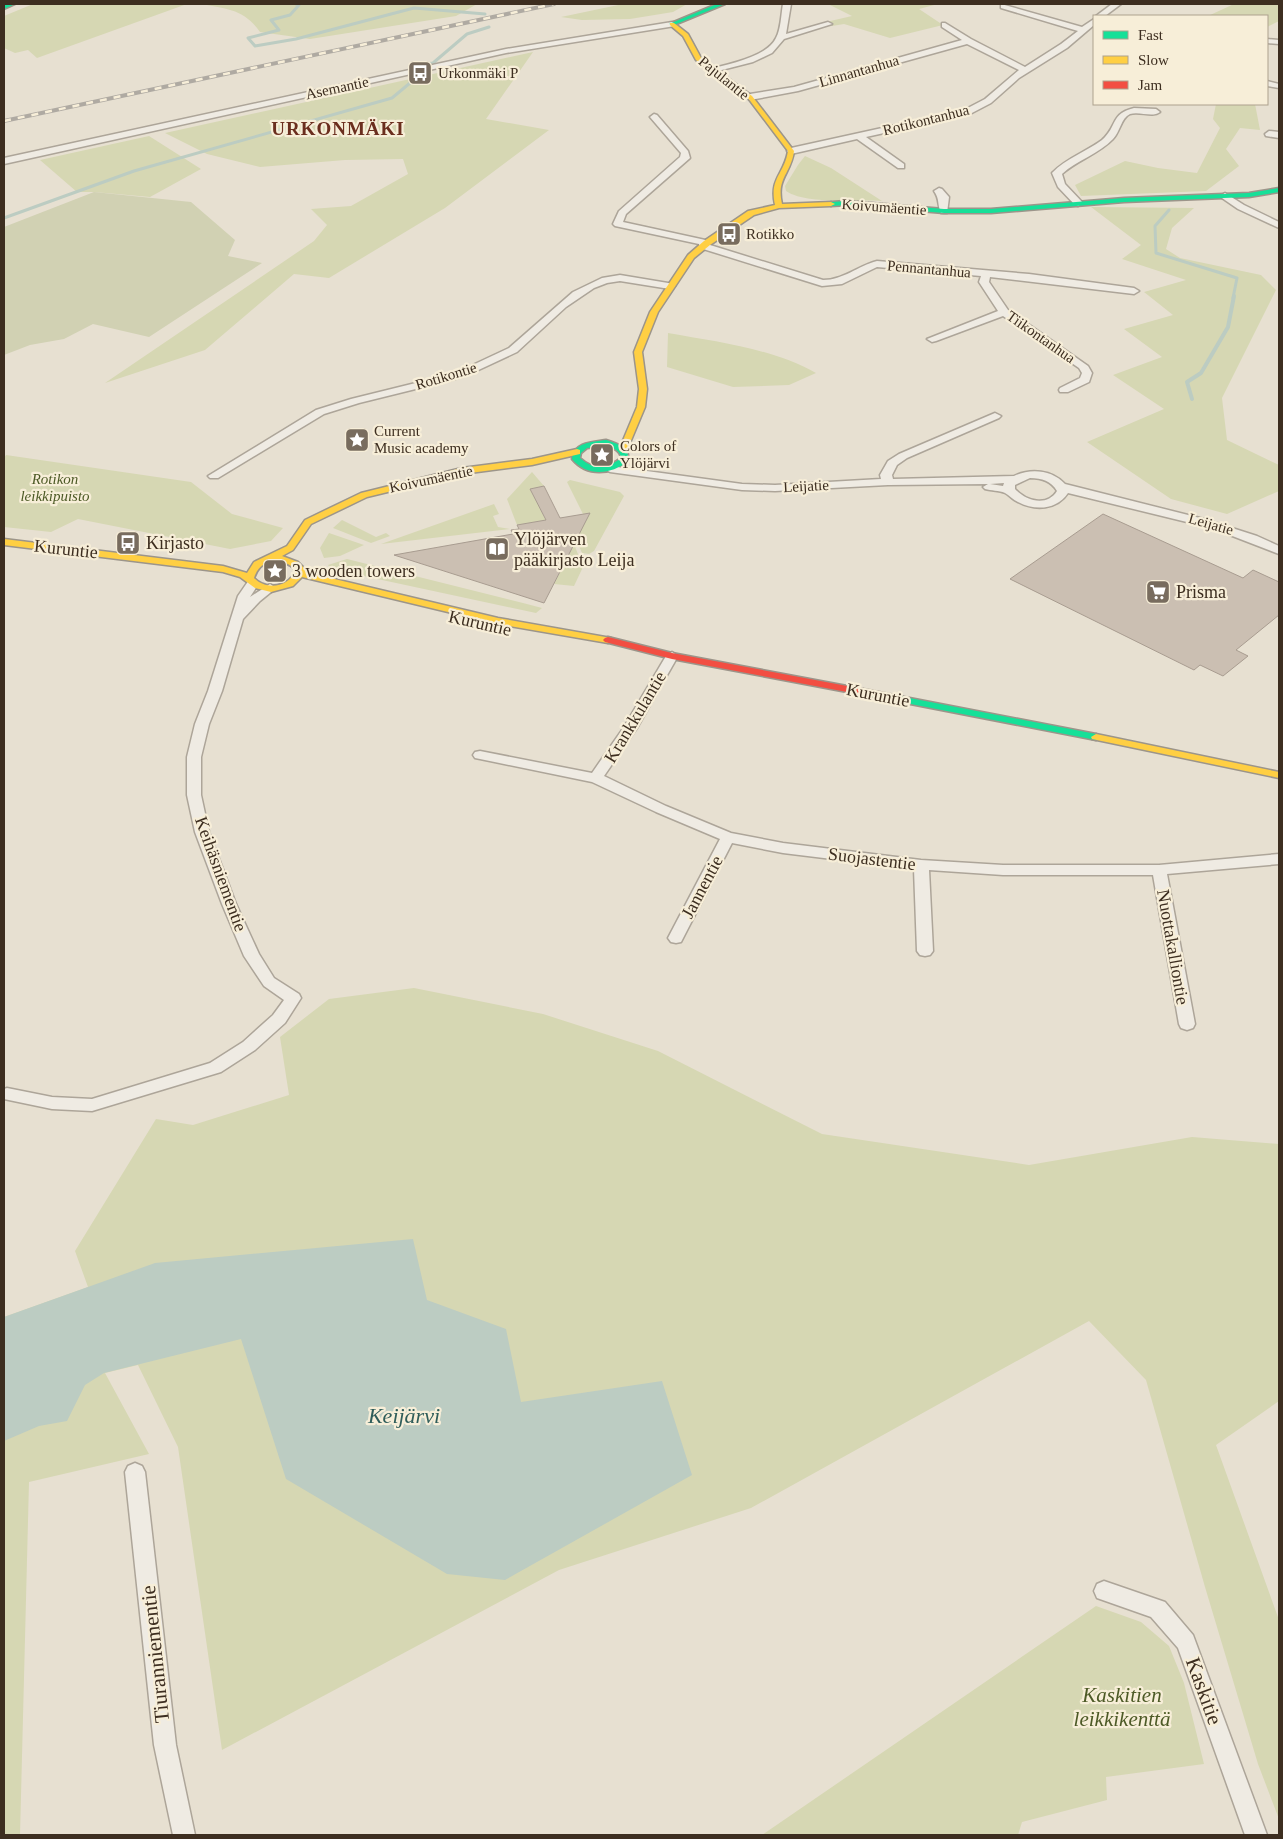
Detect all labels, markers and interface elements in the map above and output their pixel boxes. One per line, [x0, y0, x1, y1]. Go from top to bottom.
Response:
legend [1093, 15, 1268, 105]
text: Fast [1138, 27, 1164, 43]
street label: Linnantanhua [817, 52, 901, 90]
text: Slow [1138, 52, 1169, 68]
street label: Pajulantie [696, 53, 753, 103]
bus stop icon: Urkonmäki P [407, 60, 433, 86]
place label: Urkonmäki P [438, 65, 518, 81]
street label: Asemantie [304, 73, 370, 102]
text: Jam [1138, 77, 1162, 93]
street label: Rotikontanhua [881, 101, 971, 138]
district label: URKONMÄKI [271, 118, 405, 139]
street label: Koivumäentie [841, 196, 927, 218]
bus stop icon: Rotikko [716, 221, 742, 247]
place label: Rotikko [746, 226, 794, 242]
street label: Pennantanhua [886, 257, 972, 281]
street label: Tiikontanhua [1004, 308, 1078, 367]
street label: Rotikontie [413, 359, 479, 393]
place label: Current Music academy [374, 423, 469, 456]
place icon: Current Music academy [344, 427, 370, 453]
place label: Colors of Ylöjärvi [620, 438, 676, 471]
place icon: Colors of Ylöjärvi [589, 442, 615, 468]
street label: Koivumäentie [388, 462, 475, 496]
park label: Rotikon leikkipuisto [20, 471, 90, 504]
street label: Leijatie [783, 477, 830, 495]
street label: Leijatie [1187, 510, 1236, 538]
place label: Ylöjärven pääkirjasto Leija [514, 529, 634, 570]
bus stop icon: Kirjasto [115, 530, 141, 556]
place label: Kirjasto [146, 533, 204, 553]
street label: Kuruntie [33, 536, 99, 562]
library icon: Ylöjärven pääkirjasto Leija [484, 536, 510, 562]
place icon: 3 wooden towers [262, 558, 288, 584]
place label: 3 wooden towers [292, 561, 415, 581]
supermarket icon: Prisma [1145, 579, 1171, 605]
place label: Prisma [1176, 582, 1226, 602]
street label: Kuruntie [447, 606, 513, 640]
street label: Krankkulantie [600, 668, 670, 766]
street label: Kuruntie [845, 679, 911, 711]
street label: Keihäsniementie [191, 814, 251, 934]
street label: Suojastentie [827, 844, 917, 874]
street label: Jannentie [677, 852, 727, 922]
street label: Nuottakalliontie [1153, 888, 1193, 1006]
water label: Keijärvi [367, 1403, 440, 1428]
street label: Tiuranniementie [136, 1584, 174, 1724]
street label: Kaskitie [1181, 1654, 1227, 1728]
park label: Kaskitien leikkikenttä [1074, 1683, 1170, 1731]

